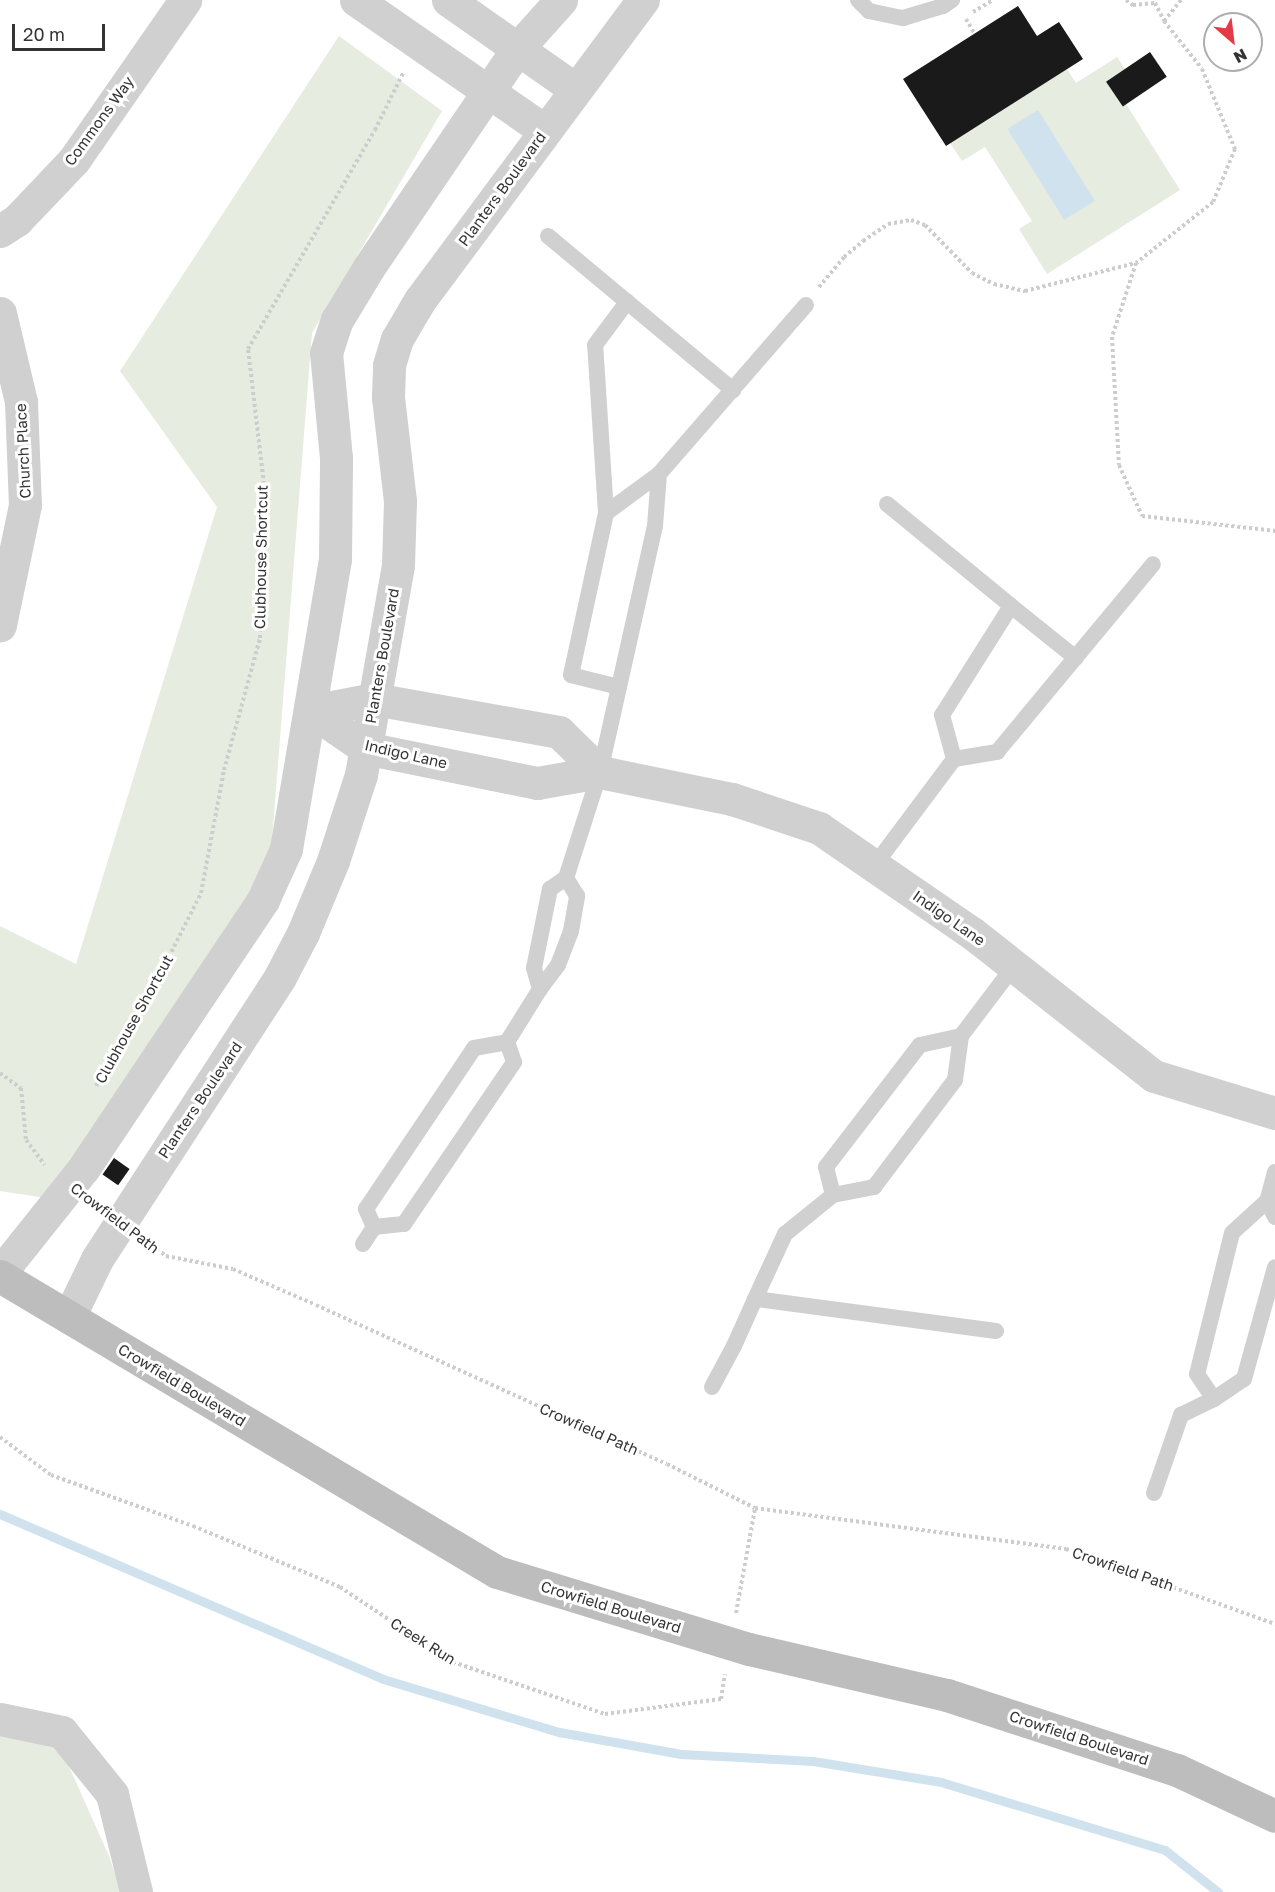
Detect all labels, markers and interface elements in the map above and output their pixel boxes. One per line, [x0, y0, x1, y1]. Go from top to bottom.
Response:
scale bar [15, 12, 108, 50]
north arrow [1203, 12, 1263, 72]
text: 20 m [23, 23, 65, 45]
text: N [1230, 44, 1251, 68]
street label: Commons Way [61, 73, 137, 169]
street label: Planters Boulevard [454, 128, 550, 250]
street label: Church Place [12, 403, 34, 499]
street label: Clubhouse Shortcut [251, 485, 271, 629]
street label: Planters Boulevard [361, 587, 403, 725]
street label: Indigo Lane [363, 736, 449, 772]
street label: Indigo Lane [909, 886, 989, 950]
street label: Clubhouse Shortcut [91, 952, 177, 1086]
street label: Planters Boulevard [154, 1038, 246, 1162]
street label: Crowfield Path [67, 1179, 163, 1257]
street label: Crowfield Boulevard [115, 1340, 249, 1430]
street label: Crowfield Path [537, 1399, 641, 1459]
street label: Crowfield Path [1070, 1543, 1176, 1595]
street label: Crowfield Boulevard [539, 1577, 683, 1637]
street label: Creek Run [387, 1614, 459, 1668]
street label: Crowfield Boulevard [1007, 1707, 1151, 1769]

